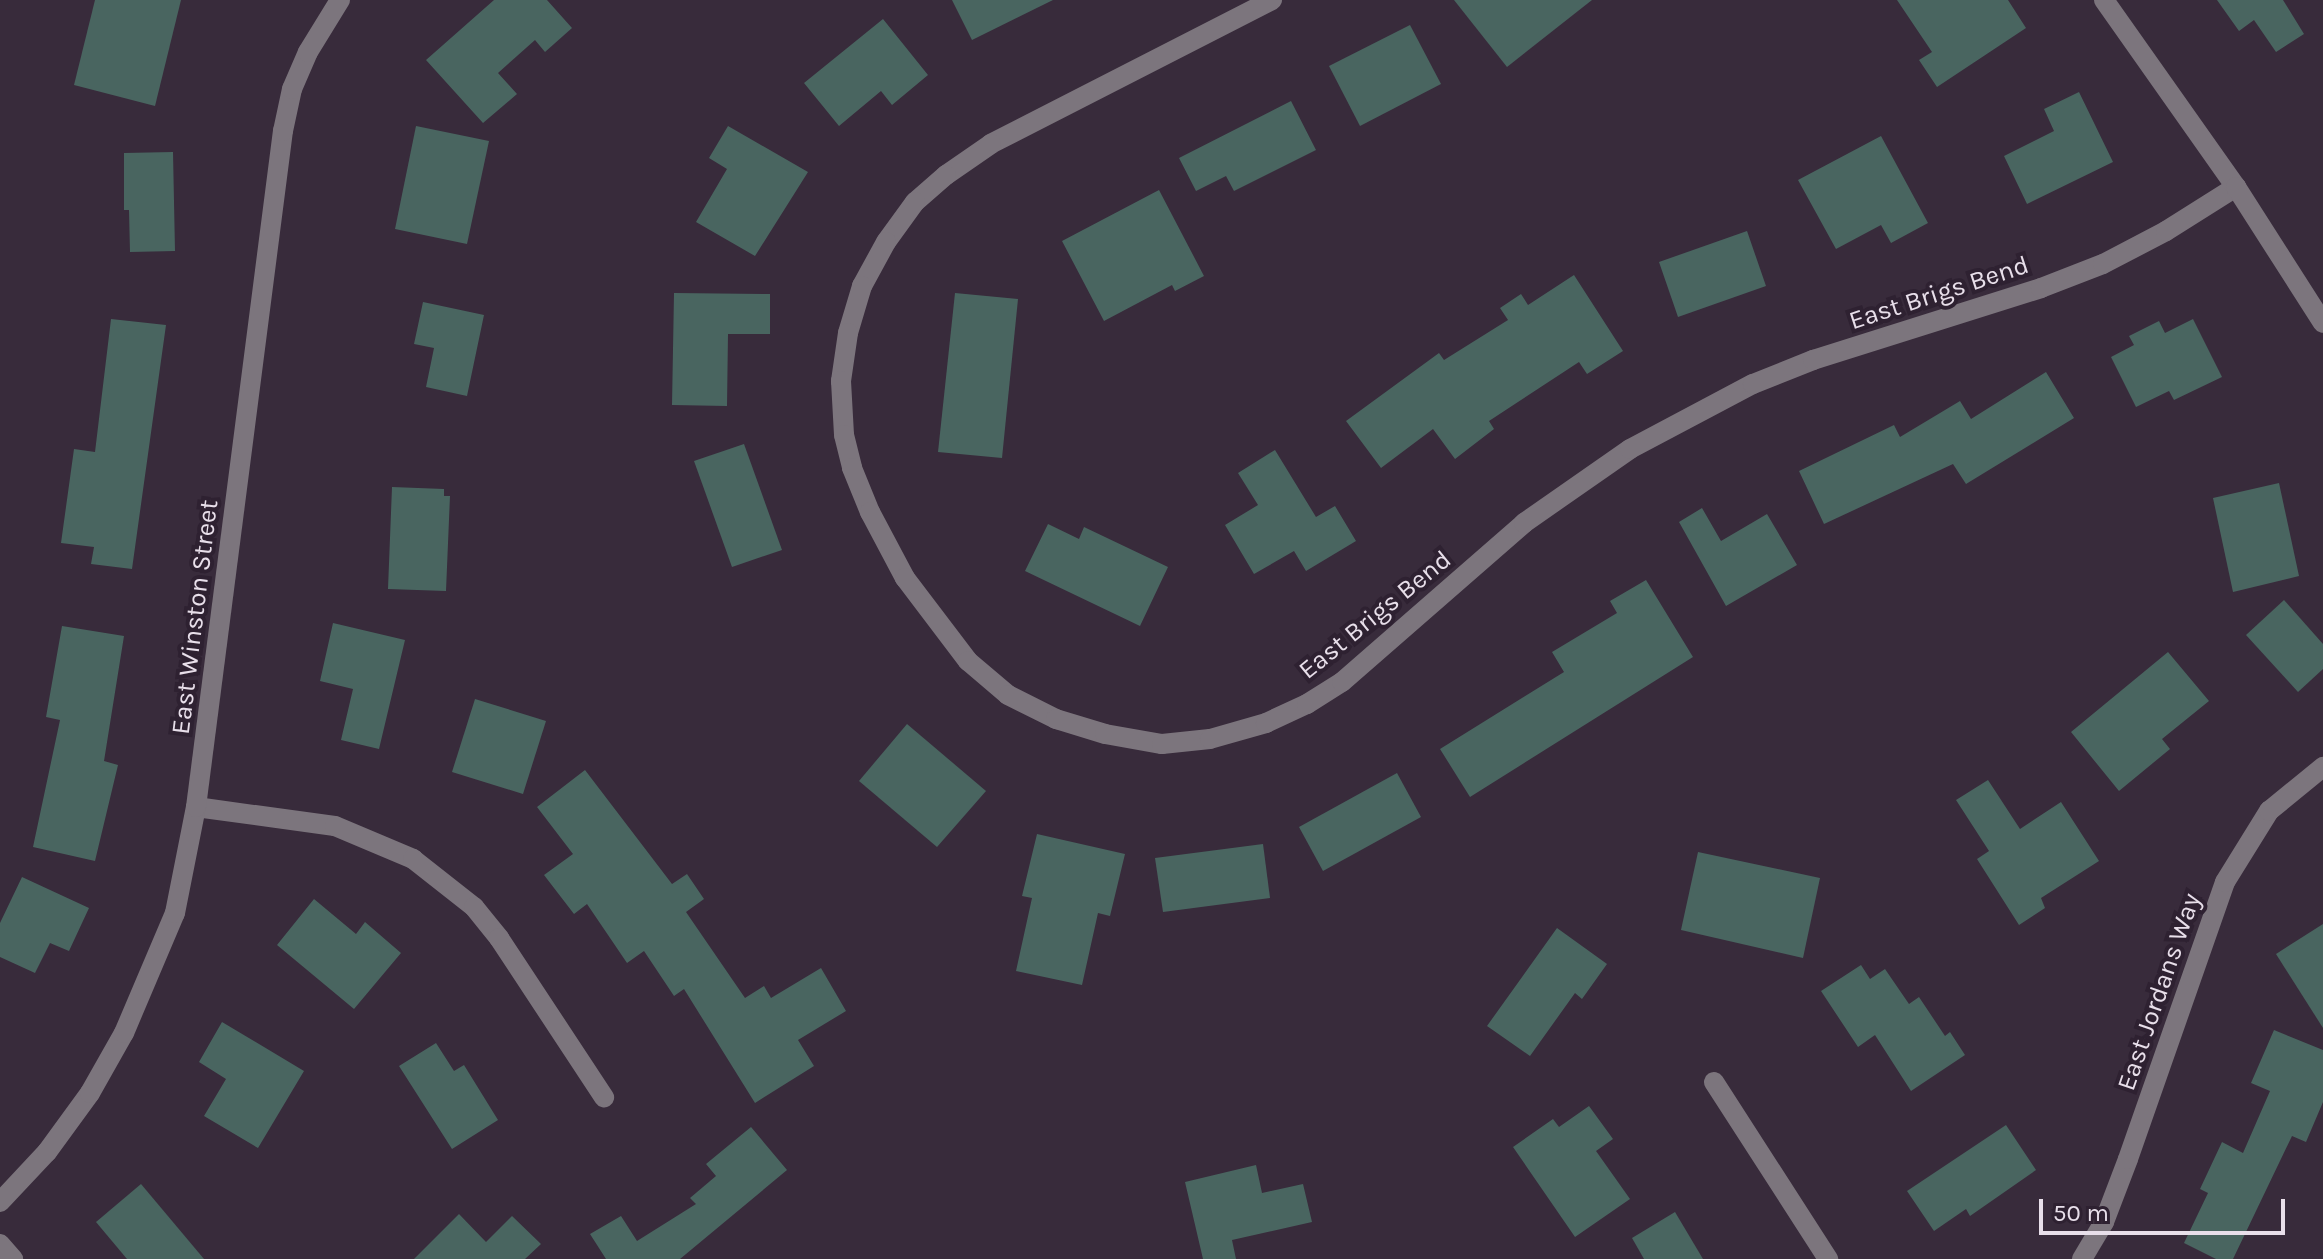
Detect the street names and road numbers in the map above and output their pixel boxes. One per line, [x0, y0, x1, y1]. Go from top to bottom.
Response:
street label: East Brigs Bend [1845, 249, 2033, 337]
street label: East Winston Street [165, 498, 225, 736]
street label: East Brigs Bend [1293, 544, 1457, 686]
street label: East Jordans Way [2111, 889, 2207, 1095]

